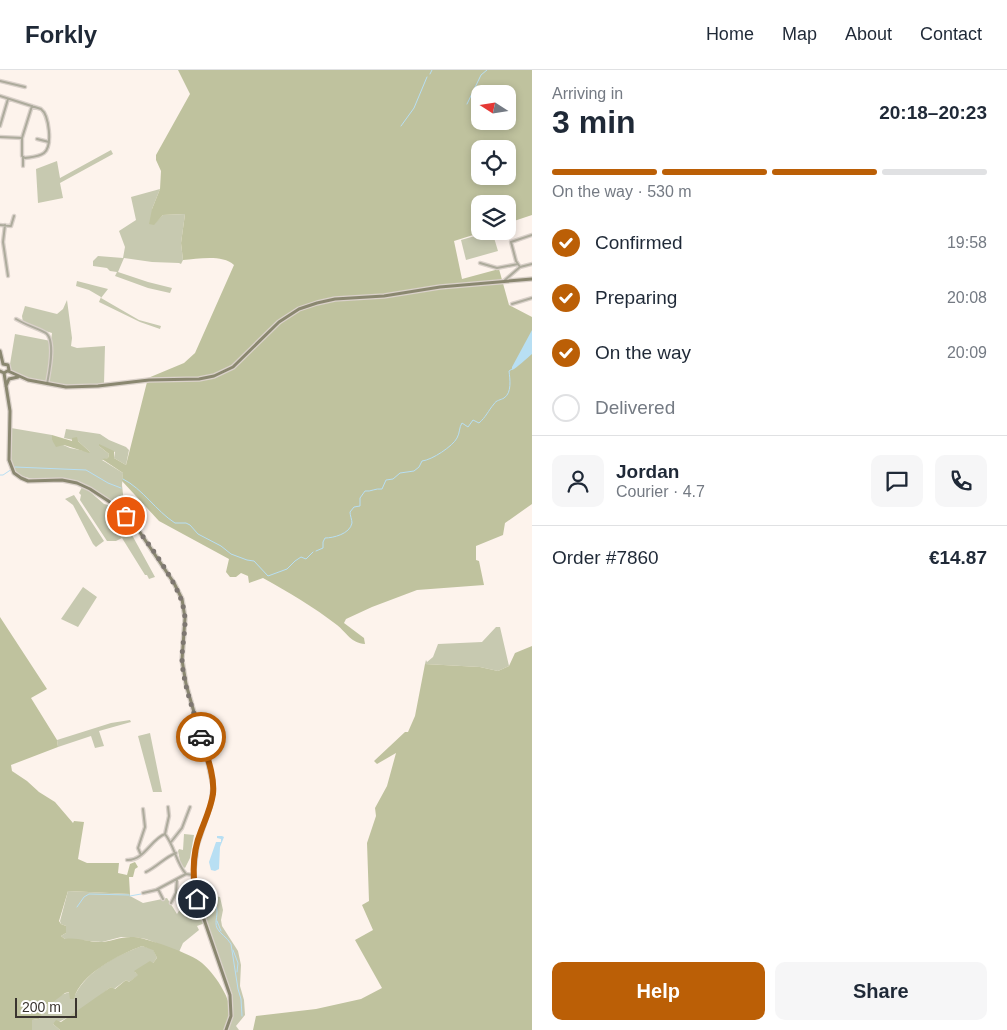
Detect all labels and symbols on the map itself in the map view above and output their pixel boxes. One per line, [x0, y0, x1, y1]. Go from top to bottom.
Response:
north arrow [471, 85, 516, 130]
pin [105, 495, 147, 537]
courier [176, 712, 226, 762]
pin [176, 878, 218, 920]
scale bar [15, 995, 78, 1018]

